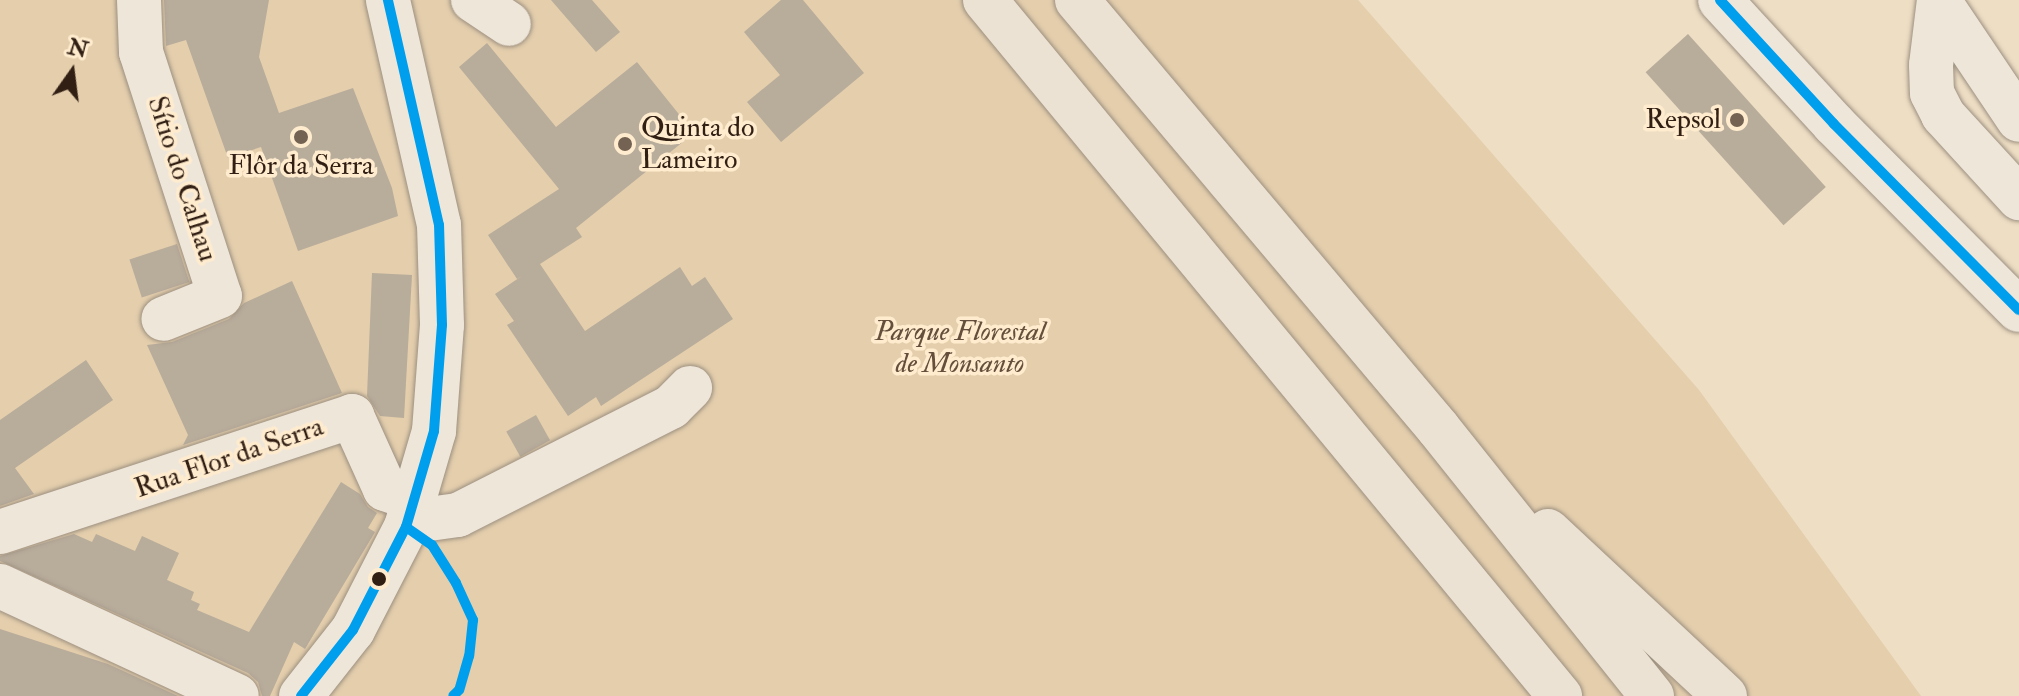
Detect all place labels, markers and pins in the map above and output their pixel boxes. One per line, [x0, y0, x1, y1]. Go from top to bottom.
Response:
place label: Repsol [1645, 103, 1721, 137]
place label: Quinta do Lameiro [641, 111, 755, 177]
marker: Repsol [1728, 111, 1746, 129]
marker: Flôr da Serra [292, 128, 310, 146]
marker: Quinta do Lameiro [616, 135, 634, 153]
place label: Flôr da Serra [228, 149, 374, 183]
unlabelled marker [371, 571, 387, 587]

